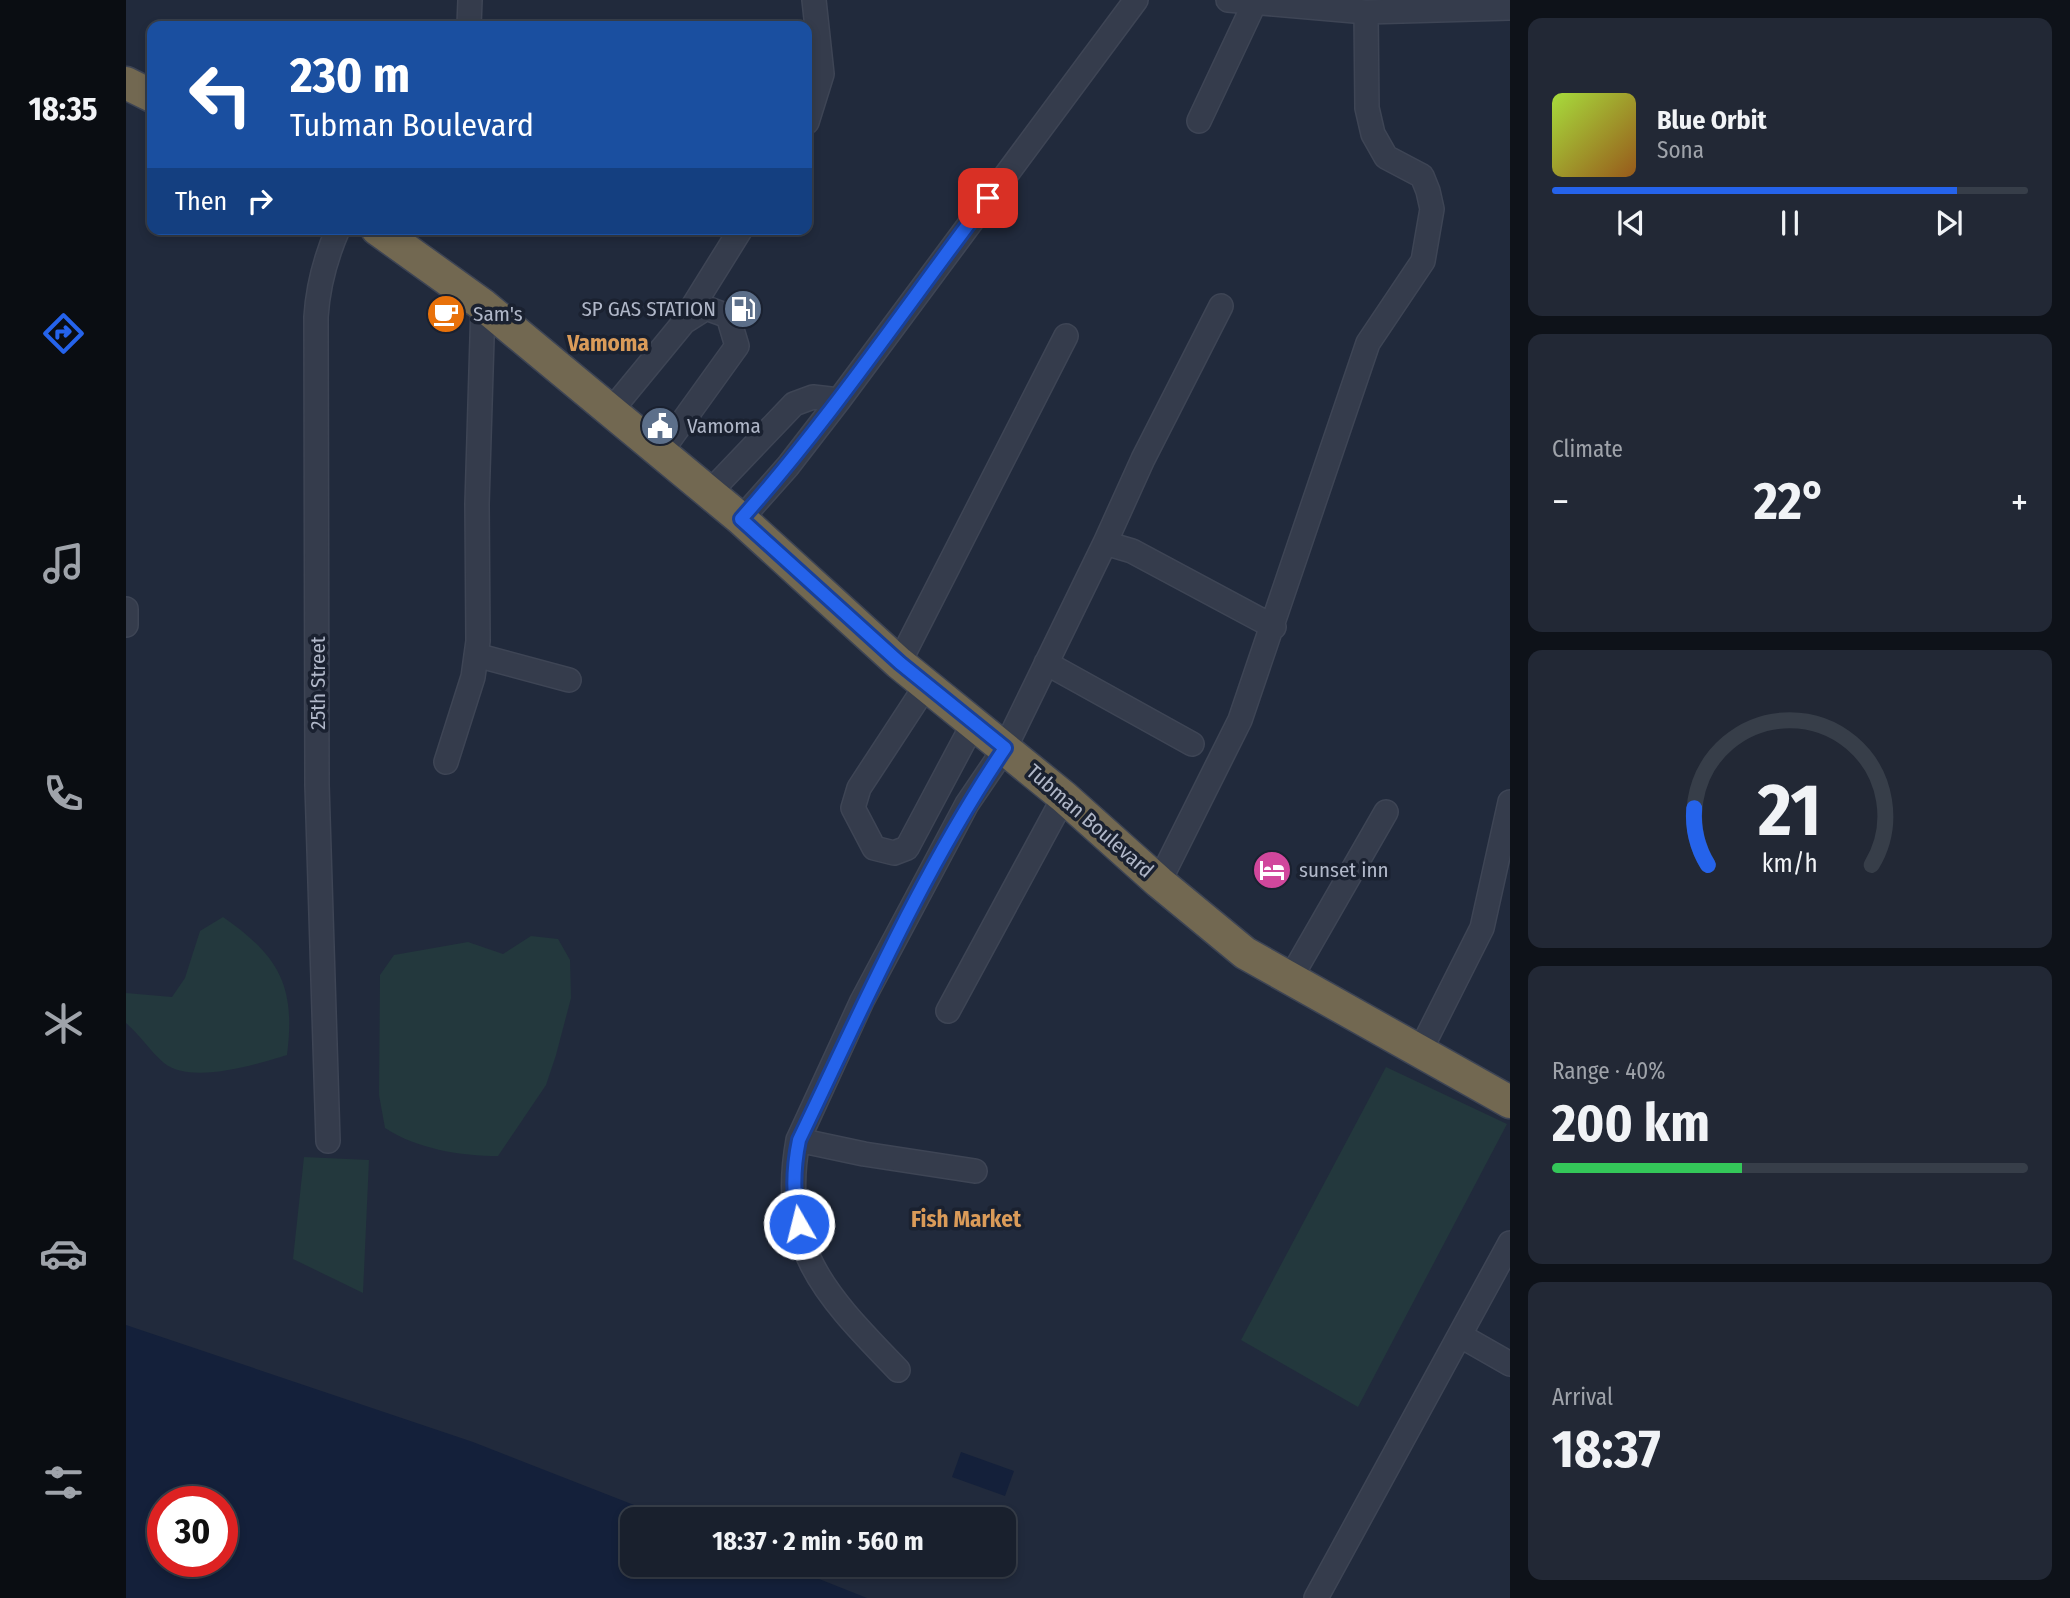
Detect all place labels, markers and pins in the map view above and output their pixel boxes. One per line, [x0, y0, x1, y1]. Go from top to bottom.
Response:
pin [958, 168, 1018, 228]
fuel station icon: SP GAS STATION [722, 288, 764, 330]
cafe icon: Sam's [425, 293, 467, 335]
place label: SP GAS STATION [581, 296, 716, 322]
place label: Sam's [473, 301, 523, 327]
public building icon: Vamoma [639, 405, 681, 447]
place label: Vamoma [687, 413, 761, 439]
hotel icon: sunset inn [1251, 849, 1293, 891]
place label: sunset inn [1299, 857, 1389, 883]

